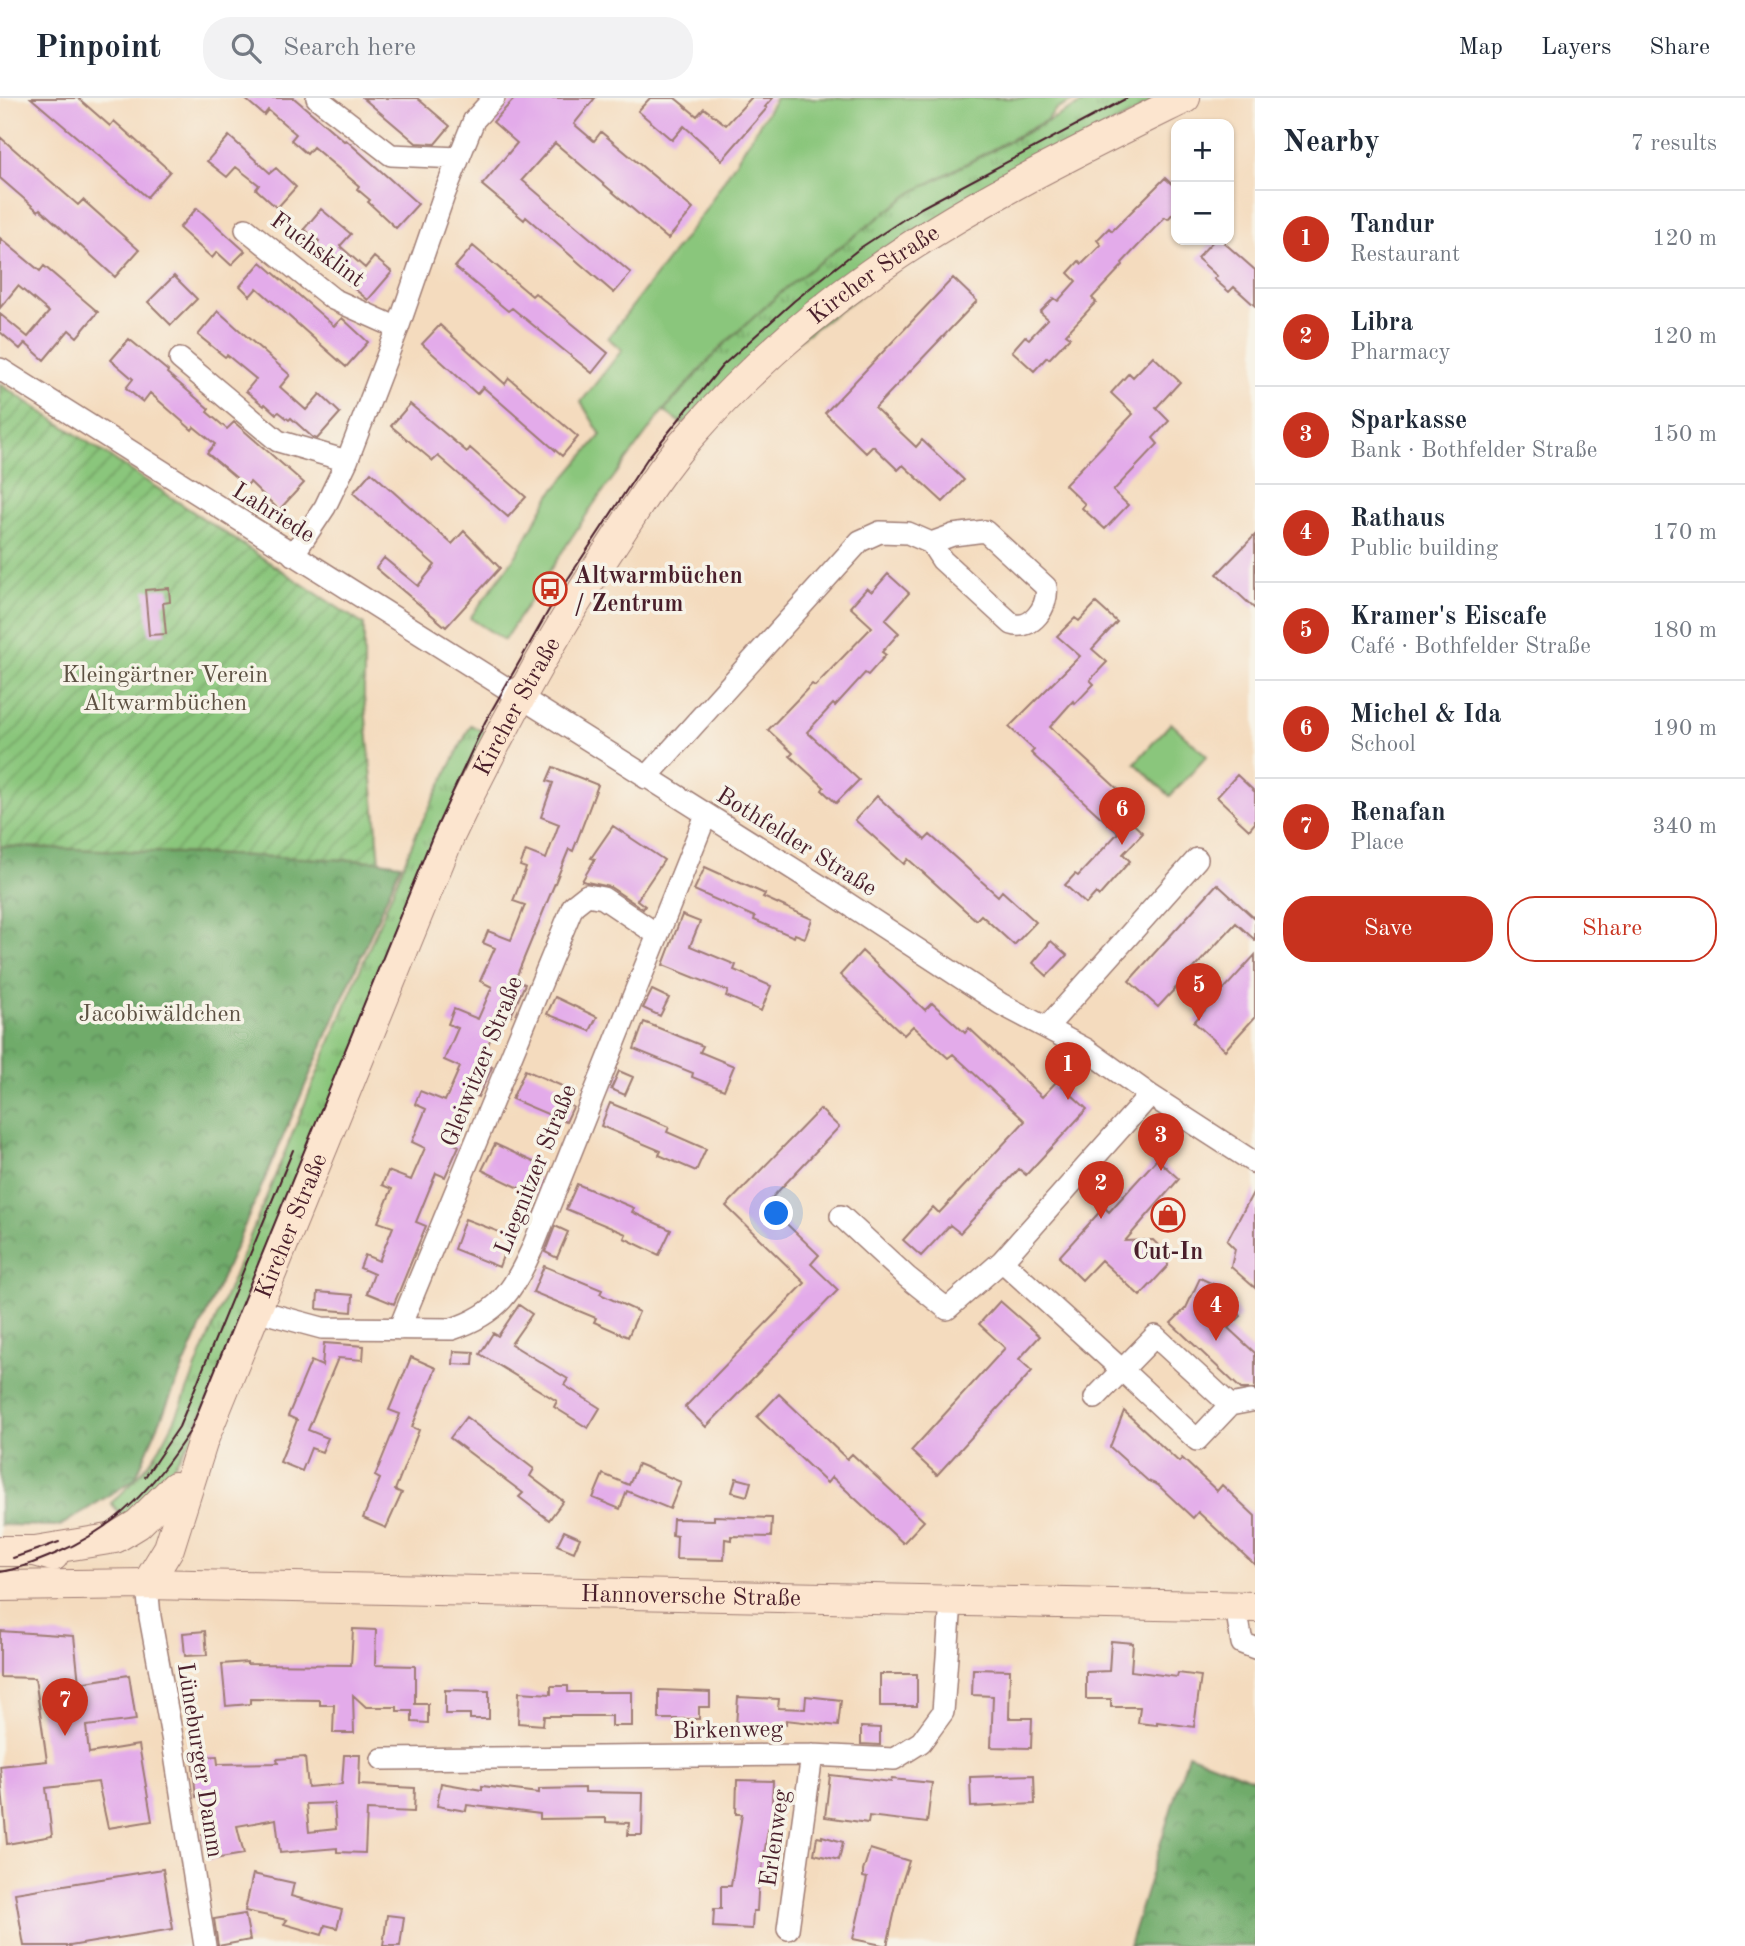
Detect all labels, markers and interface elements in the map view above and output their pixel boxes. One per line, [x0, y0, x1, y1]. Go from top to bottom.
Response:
search box [203, 17, 693, 80]
icon: search [227, 29, 265, 67]
text: Pinpoint [35, 32, 161, 65]
text: Search here [283, 35, 416, 61]
text: Map [1459, 36, 1503, 60]
text: Layers [1541, 36, 1611, 60]
text: Share [1649, 36, 1710, 60]
map controls [1171, 119, 1234, 245]
button: + [1171, 119, 1234, 182]
text: Nearby [1283, 128, 1380, 158]
text: 7 results [1631, 132, 1717, 155]
button: − [1171, 182, 1234, 245]
street label: Fuchsklint [265, 209, 368, 293]
text: Tandur [1350, 212, 1435, 238]
street label: Kircher Straße [805, 221, 944, 330]
text: 1 [1299, 227, 1313, 250]
text: 120 m [1652, 227, 1717, 250]
text: Restaurant [1350, 243, 1460, 266]
text: Libra [1350, 310, 1413, 336]
text: 2 [1299, 325, 1313, 348]
text: 120 m [1652, 325, 1717, 348]
text: Pharmacy [1350, 341, 1451, 364]
text: Sparkasse [1350, 408, 1467, 434]
text: 3 [1299, 423, 1313, 446]
text: 150 m [1652, 423, 1717, 446]
text: Bank · Bothfelder Straße [1350, 439, 1597, 462]
street label: Lahriede [228, 479, 318, 548]
text: Rathaus [1350, 506, 1445, 532]
text: 4 [1299, 521, 1313, 544]
text: 170 m [1652, 521, 1717, 544]
text: Public building [1350, 537, 1498, 560]
place label: Altwarmbüchen / Zentrum [574, 565, 743, 617]
bus stop icon: Altwarmbüchen / Zentrum [531, 570, 569, 608]
text: Kramer's Eiscafe [1350, 604, 1547, 630]
text: 5 [1299, 619, 1313, 642]
text: 180 m [1652, 619, 1717, 642]
street label: Kircher Straße [471, 634, 566, 780]
text: Café · Bothfelder Straße [1350, 635, 1591, 658]
park label: Kleingärtner Verein Altwarmbüchen [62, 664, 268, 716]
text: Michel & Ida [1350, 702, 1501, 728]
text: 6 [1299, 717, 1313, 740]
text: 190 m [1652, 717, 1717, 740]
text: School [1350, 733, 1416, 756]
street label: Bothfelder Straße [712, 784, 880, 902]
pin: 6 [1099, 787, 1145, 845]
text: Renafan [1350, 800, 1446, 826]
text: 7 [1299, 815, 1313, 838]
text: 340 m [1652, 815, 1717, 838]
text: Place [1350, 831, 1404, 854]
button: Save [1283, 896, 1493, 962]
button: Share [1507, 896, 1717, 962]
pin: 5 [1176, 963, 1222, 1021]
street label: Gleiwitzer Straße [438, 973, 528, 1150]
park label: Jacobiwäldchen [79, 1003, 242, 1027]
pin: 1 [1045, 1042, 1091, 1100]
street label: Liegnitzer Straße [492, 1081, 582, 1258]
pin: 3 [1138, 1113, 1184, 1171]
street label: Kircher Straße [252, 1150, 333, 1302]
pin: 2 [1078, 1161, 1124, 1219]
your location [759, 1196, 793, 1230]
shop icon: Cut-In [1149, 1196, 1187, 1234]
place label: Cut-In [1133, 1241, 1203, 1265]
pin: 4 [1193, 1283, 1239, 1341]
street label: Hannoversche Straße [580, 1583, 801, 1612]
street label: Lüneburger Damm [172, 1661, 226, 1860]
pin: 7 [42, 1678, 88, 1736]
street label: Birkenweg [672, 1718, 784, 1744]
street label: Erlenweg [757, 1788, 795, 1889]

